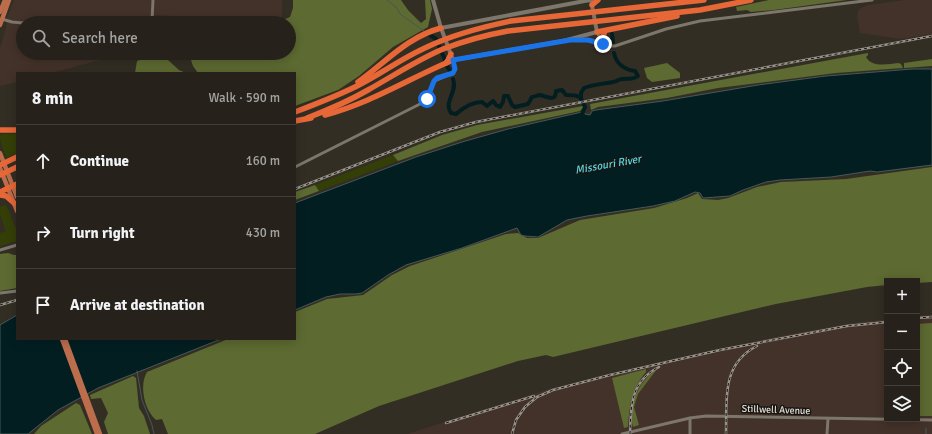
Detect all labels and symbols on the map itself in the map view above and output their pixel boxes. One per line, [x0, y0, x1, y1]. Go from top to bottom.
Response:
route end [594, 35, 612, 53]
route start [418, 90, 436, 108]
water label: Missouri River [574, 152, 644, 177]
street label: Stillwell Avenue [741, 403, 811, 417]

